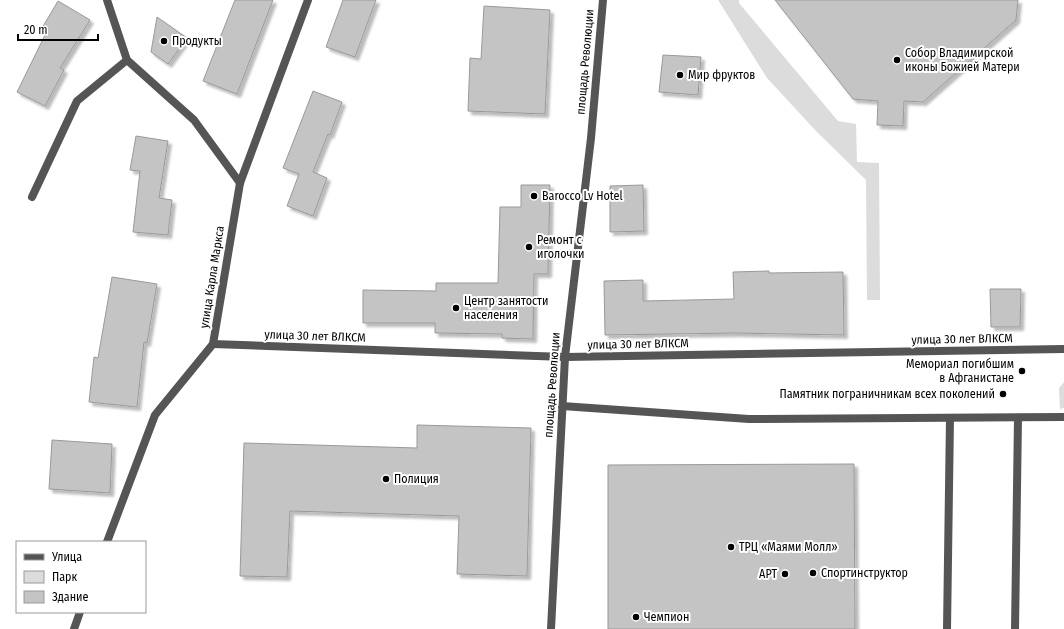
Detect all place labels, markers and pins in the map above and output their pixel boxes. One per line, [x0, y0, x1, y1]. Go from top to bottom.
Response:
place label: Продукты [172, 34, 222, 48]
marker: Продукты [159, 36, 169, 46]
place label: Собор Владимирской иконы Божией Матери [905, 46, 1020, 74]
marker: Собор Владимирской иконы Божией Матери [892, 55, 902, 65]
place label: Мир фруктов [688, 68, 755, 82]
marker: Мир фруктов [675, 70, 685, 80]
place label: Barocco Lv Hotel [542, 189, 623, 203]
marker: Barocco Lv Hotel [529, 191, 539, 201]
place label: Ремонт с иголочки [537, 233, 584, 261]
marker: Ремонт с иголочки [524, 242, 534, 252]
place label: Центр занятости населения [464, 294, 548, 322]
marker: Центр занятости населения [451, 303, 461, 313]
place label: Мемориал погибшим в Афганистане [906, 357, 1014, 385]
marker: Мемориал погибшим в Афганистане [1017, 366, 1027, 376]
place label: Памятник пограничникам всех поколений [779, 387, 995, 401]
marker: Памятник пограничникам всех поколений [998, 389, 1008, 399]
place label: Полиция [394, 472, 439, 486]
marker: Полиция [381, 474, 391, 484]
place label: ТРЦ «Маями Молл» [739, 540, 838, 554]
marker: ТРЦ «Маями Молл» [726, 542, 736, 552]
place label: Спортинструктор [821, 566, 908, 580]
place label: АРТ [759, 567, 777, 581]
marker: Спортинструктор [808, 568, 818, 578]
marker: АРТ [780, 569, 790, 579]
place label: Чемпион [644, 610, 689, 624]
marker: Чемпион [631, 612, 641, 622]

